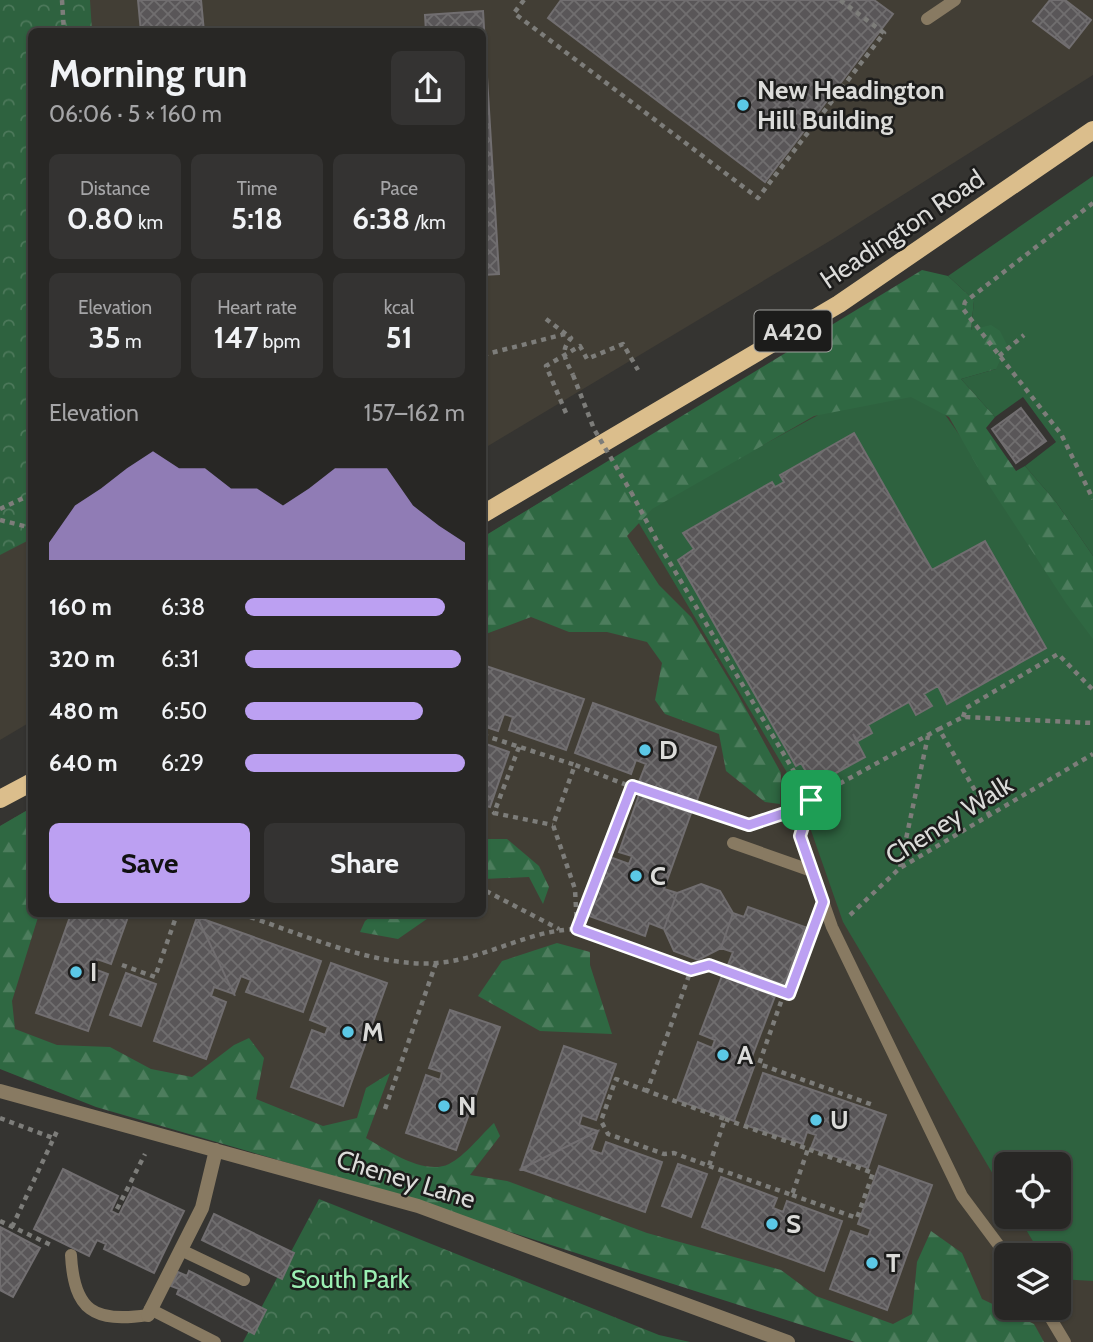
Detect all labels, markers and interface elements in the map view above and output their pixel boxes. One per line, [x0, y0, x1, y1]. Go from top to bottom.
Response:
text: Morning run [49, 50, 248, 97]
button: share [391, 51, 465, 125]
place label: New Headington Hill Building [757, 74, 945, 136]
marker: New Headington Hill Building [735, 97, 751, 113]
text: 06:06 · 5 × 160 m [49, 100, 222, 128]
street label: Headington Road [814, 162, 990, 296]
text: Distance [80, 177, 150, 200]
text: Time [237, 177, 277, 200]
text: Pace [380, 177, 418, 200]
text: 0.80 [67, 200, 134, 237]
text: 5:18 [231, 200, 283, 237]
text: 6:38 [352, 200, 410, 237]
text: km [134, 211, 163, 234]
text: /km [410, 211, 446, 234]
text: Elevation [78, 296, 152, 319]
text: Heart rate [217, 296, 297, 319]
text: kcal [384, 296, 414, 319]
road number: A420 [754, 310, 832, 352]
text: 35 [88, 319, 121, 356]
text: 147 [213, 319, 258, 356]
text: 51 [385, 319, 413, 356]
text: m [121, 330, 142, 353]
text: bpm [258, 330, 301, 353]
text: Elevation [49, 399, 139, 427]
text: 157–162 m [364, 399, 465, 427]
text: 160 m [49, 593, 112, 621]
text: 6:38 [161, 593, 205, 621]
text: 320 m [49, 645, 115, 673]
text: 6:31 [161, 645, 199, 673]
text: 480 m [49, 697, 119, 725]
text: 6:50 [161, 697, 207, 725]
place label: D [659, 734, 678, 766]
marker: D [637, 742, 653, 758]
text: 640 m [49, 749, 118, 777]
text: 6:29 [161, 749, 204, 777]
street label: Cheney Walk [879, 768, 1019, 872]
pin [781, 770, 841, 830]
icon: arrive [792, 781, 830, 819]
button: Save [49, 823, 250, 903]
button: Share [264, 823, 465, 903]
place label: C [650, 860, 666, 892]
marker: C [628, 868, 644, 884]
place label: I [90, 956, 97, 988]
marker: I [68, 964, 84, 980]
place label: M [362, 1016, 384, 1048]
marker: M [340, 1024, 356, 1040]
place label: A [737, 1039, 754, 1071]
marker: A [715, 1047, 731, 1063]
place label: N [458, 1090, 476, 1122]
marker: N [436, 1098, 452, 1114]
place label: U [830, 1104, 849, 1136]
marker: U [808, 1112, 824, 1128]
street label: Cheney Lane [333, 1143, 479, 1215]
map controls [994, 1152, 1071, 1320]
button: locate [994, 1152, 1071, 1229]
place label: S [786, 1208, 801, 1240]
marker: S [764, 1216, 780, 1232]
button: layers [994, 1243, 1071, 1320]
place label: T [886, 1247, 901, 1279]
marker: T [864, 1255, 880, 1271]
park label: South Park [291, 1263, 410, 1295]

